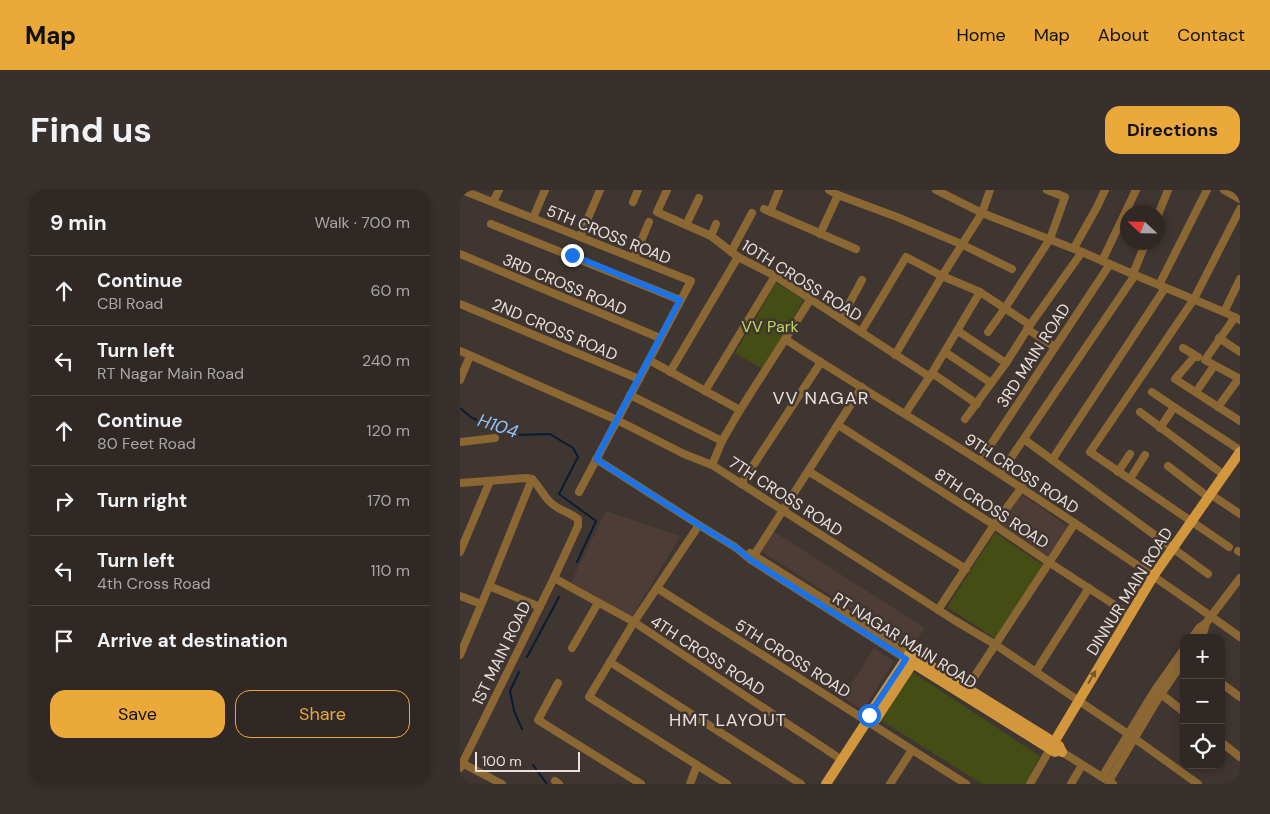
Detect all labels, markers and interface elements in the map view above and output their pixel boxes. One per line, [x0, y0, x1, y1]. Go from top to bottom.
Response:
text: Map [25, 20, 76, 51]
text: Home [956, 23, 1006, 47]
text: Map [1034, 23, 1070, 47]
text: About [1098, 23, 1149, 47]
text: Contact [1177, 23, 1245, 47]
button: Directions [1105, 106, 1240, 154]
text: Find us [30, 107, 152, 153]
street label: 5TH CROSS ROAD [543, 200, 674, 269]
north arrow [1120, 205, 1165, 250]
text: 9 min [50, 209, 107, 237]
text: Walk · 700 m [315, 212, 410, 233]
street label: 10TH CROSS ROAD [737, 235, 866, 326]
route end [561, 244, 584, 267]
street label: 3RD CROSS ROAD [499, 249, 630, 320]
text: Continue [97, 268, 183, 293]
icon: ahead [50, 277, 78, 305]
text: 60 m [370, 280, 410, 301]
text: CBI Road [97, 293, 163, 314]
street label: 2ND CROSS ROAD [489, 294, 621, 365]
street label: 3RD MAIN ROAD [992, 299, 1075, 411]
park label: VV Park [741, 316, 799, 337]
text: Turn left [97, 338, 175, 363]
icon: left [50, 347, 78, 375]
text: 240 m [362, 350, 410, 371]
text: RT Nagar Main Road [97, 363, 244, 384]
district label: VV NAGAR [773, 386, 869, 410]
text: Continue [97, 408, 183, 433]
water label: H104 [475, 408, 521, 444]
icon: ahead [50, 417, 78, 445]
text: 120 m [366, 420, 410, 441]
street label: 9TH CROSS ROAD [960, 429, 1083, 518]
text: 80 Feet Road [97, 433, 196, 454]
street label: 7TH CROSS ROAD [725, 452, 847, 541]
street label: 8TH CROSS ROAD [931, 464, 1053, 553]
icon: right [50, 487, 78, 515]
text: Turn right [97, 488, 187, 513]
text: 170 m [367, 490, 410, 511]
street label: DINNUR MAIN ROAD [1082, 523, 1177, 659]
text: Turn left [97, 548, 175, 573]
icon: left [50, 557, 78, 585]
text: 110 m [371, 560, 410, 581]
text: 4th Cross Road [97, 573, 211, 594]
street label: RT NAGAR MAIN ROAD [829, 587, 981, 693]
street label: 1ST MAIN ROAD [467, 598, 536, 709]
street label: 4TH CROSS ROAD [647, 611, 769, 700]
street label: 5TH CROSS ROAD [731, 614, 854, 702]
icon: arrive [50, 627, 78, 655]
text: Arrive at destination [97, 628, 288, 653]
map controls [1180, 634, 1225, 769]
button: + [1180, 634, 1225, 679]
one-way arrow [1088, 671, 1097, 684]
button: − [1180, 679, 1225, 724]
button: Save [50, 690, 225, 738]
button: Share [235, 690, 410, 738]
route start [858, 704, 881, 727]
district label: HMT LAYOUT [669, 708, 787, 732]
button: locate [1180, 724, 1225, 769]
scale bar [475, 749, 580, 772]
text: 100 m [482, 752, 522, 770]

